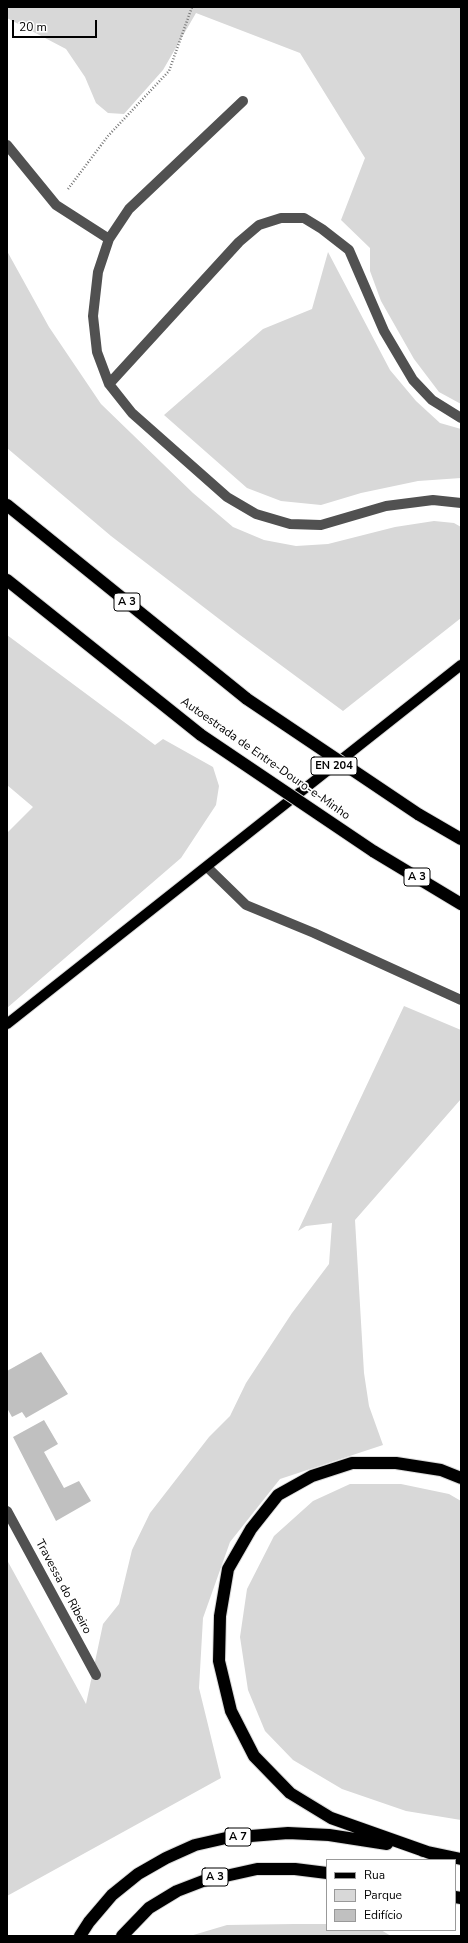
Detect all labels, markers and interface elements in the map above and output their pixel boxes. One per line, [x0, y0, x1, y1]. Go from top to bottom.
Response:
scale bar [14, 12, 99, 38]
text: 20 m [19, 19, 47, 35]
road number: A 3 [114, 593, 140, 611]
street label: Autoestrada de Entre-Douro-e-Minho [178, 695, 352, 823]
road number: EN 204 [311, 757, 357, 775]
road number: A 3 [404, 868, 430, 886]
street label: Travessa do Ribeiro [32, 1537, 94, 1637]
road number: A 7 [225, 1828, 251, 1846]
legend [326, 1859, 456, 1931]
text: Rua [364, 1867, 385, 1883]
road number: A 3 [202, 1868, 228, 1886]
text: Parque [364, 1887, 402, 1903]
text: Edifício [364, 1907, 403, 1923]

